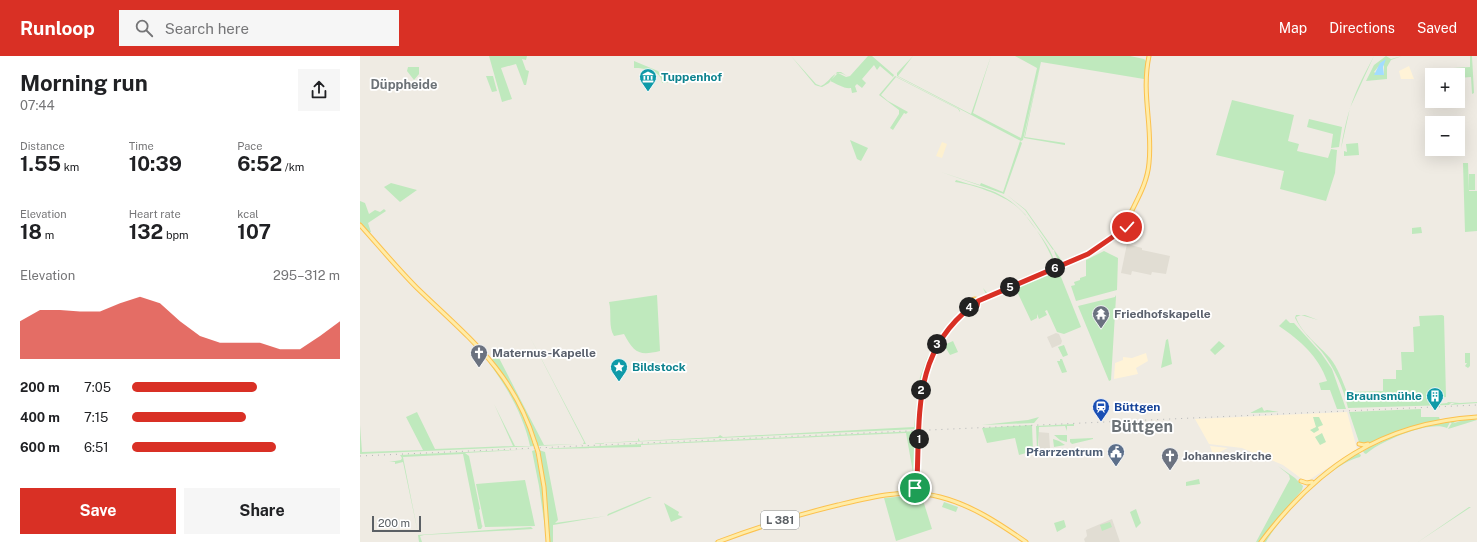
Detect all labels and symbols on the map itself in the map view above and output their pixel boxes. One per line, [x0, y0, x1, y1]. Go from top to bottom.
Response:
museum icon: Tuppenhof [638, 67, 658, 92]
place label: Tuppenhof [661, 70, 722, 84]
district label: Düppheide [371, 77, 438, 92]
pin [1110, 210, 1144, 244]
pin: 6 [1045, 258, 1065, 278]
pin: 5 [1000, 277, 1020, 297]
pin: 4 [959, 297, 979, 317]
temple icon: Friedhofskapelle [1091, 304, 1111, 329]
place label: Friedhofskapelle [1114, 307, 1211, 321]
pin: 3 [927, 334, 947, 354]
church icon: Maternus-Kapelle [469, 343, 489, 368]
place label: Maternus-Kapelle [492, 346, 596, 360]
place icon: Bildstock [609, 357, 629, 382]
place label: Bildstock [632, 360, 686, 374]
pin: 2 [911, 380, 931, 400]
building icon: Braunsmühle [1425, 386, 1445, 411]
place label: Braunsmühle [1346, 389, 1422, 403]
station icon: Büttgen [1091, 397, 1111, 422]
place label: Büttgen [1114, 400, 1160, 414]
district label: Büttgen [1111, 417, 1173, 436]
pin: 1 [909, 429, 929, 449]
public building icon: Pfarrzentrum [1106, 442, 1126, 467]
place label: Pfarrzentrum [1026, 445, 1103, 459]
church icon: Johanneskirche [1160, 446, 1180, 471]
place label: Johanneskirche [1183, 449, 1272, 463]
pin [898, 471, 932, 505]
road number: L 381 [761, 511, 799, 529]
scale bar [372, 514, 421, 533]

